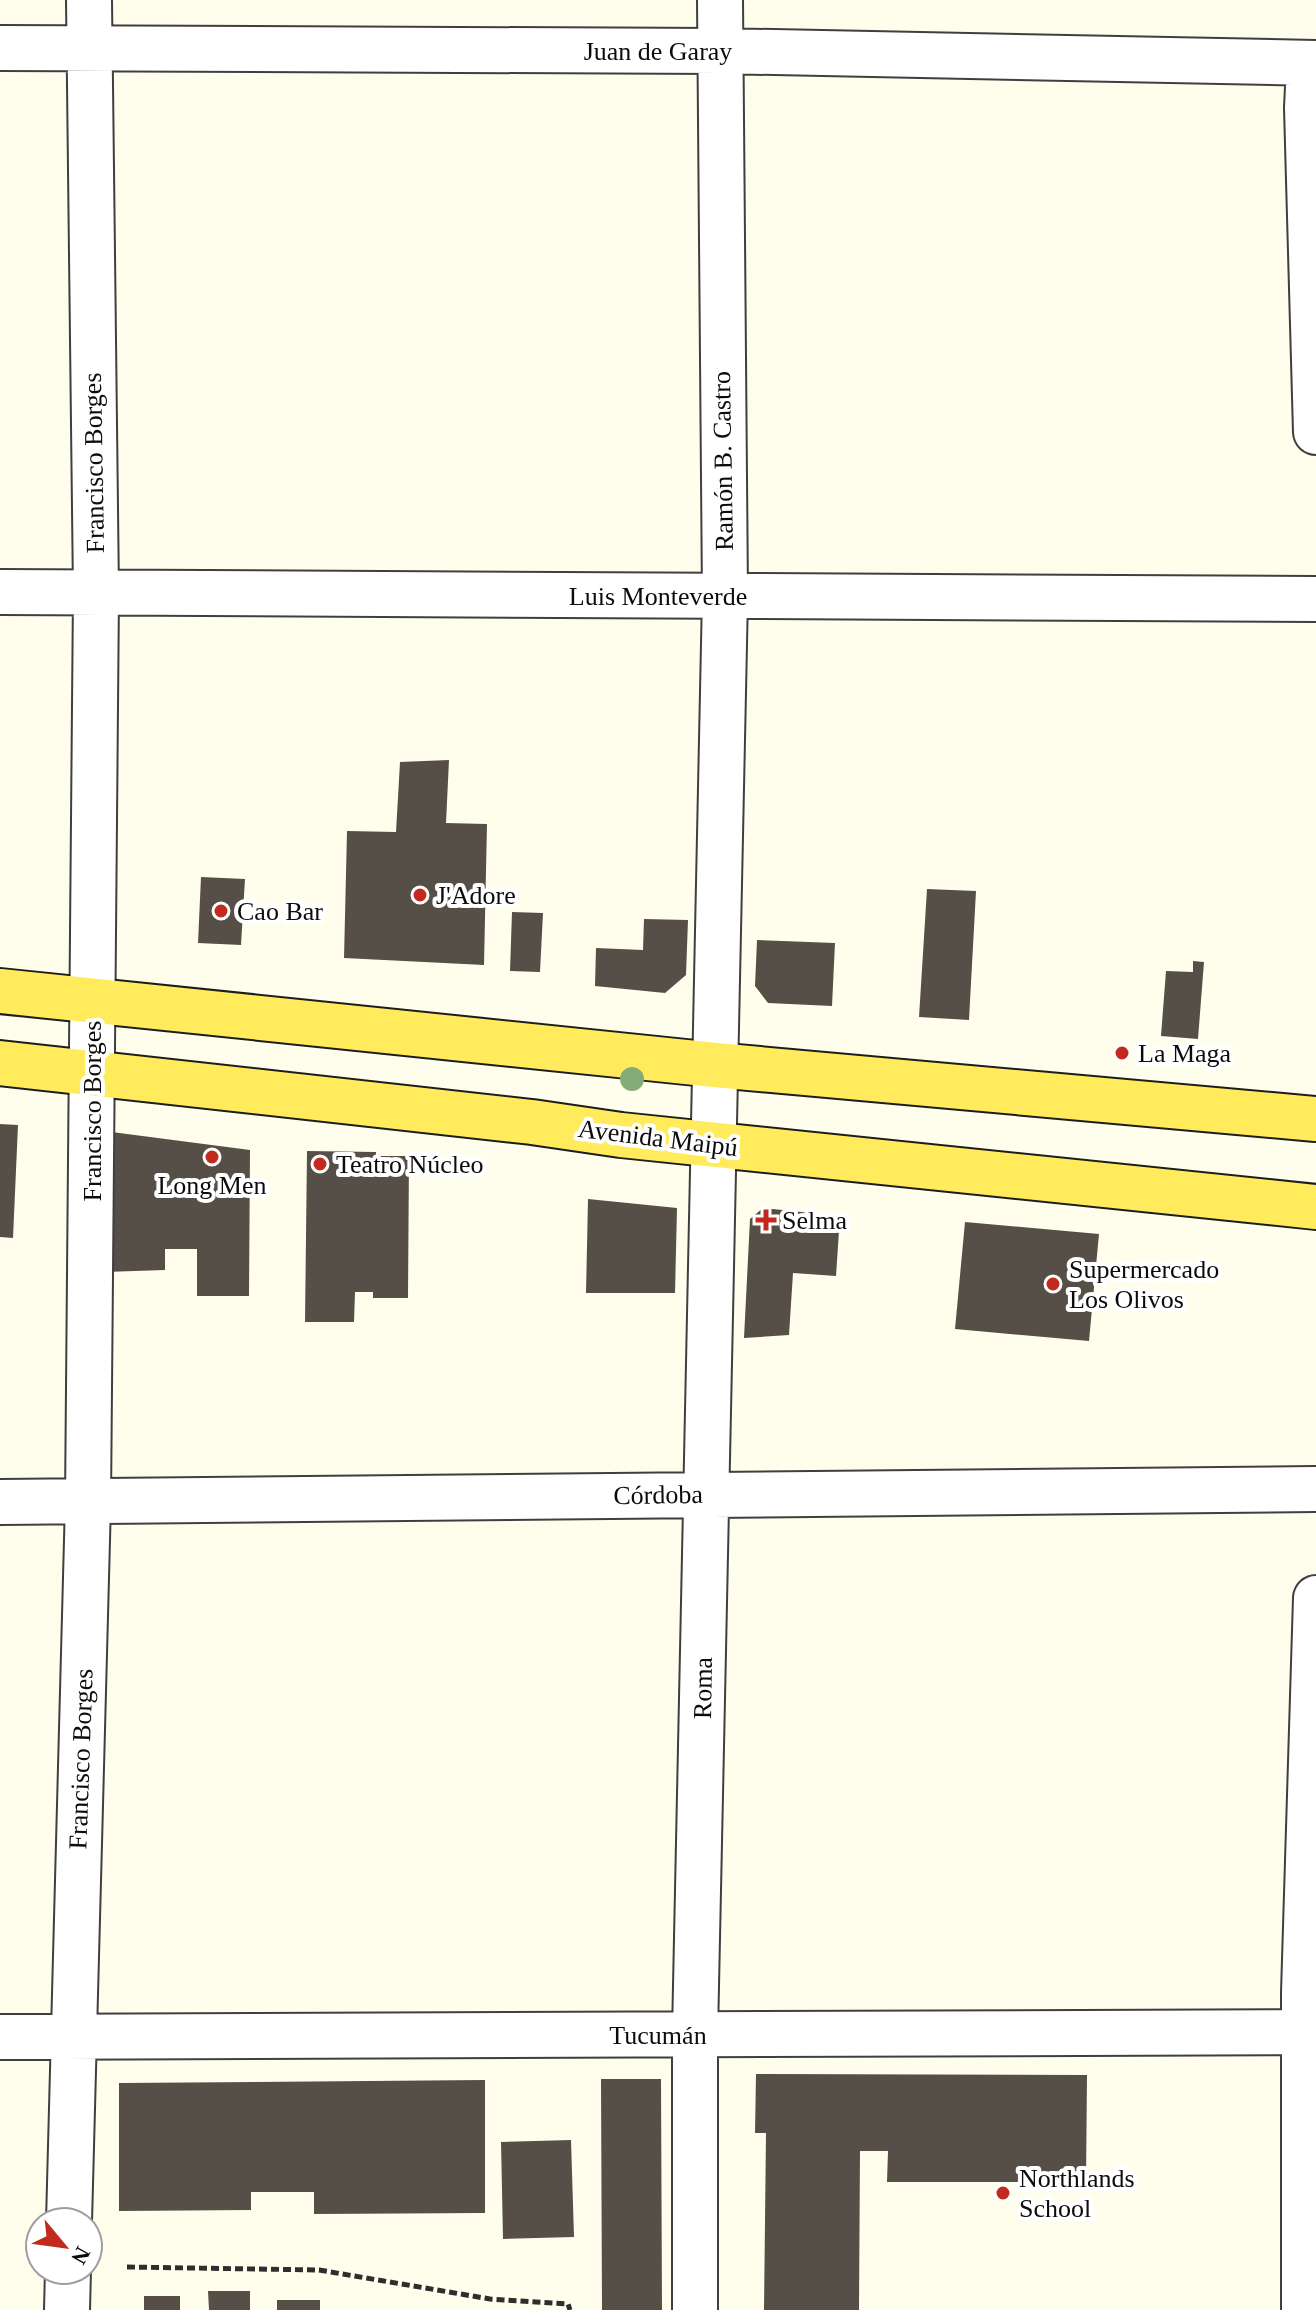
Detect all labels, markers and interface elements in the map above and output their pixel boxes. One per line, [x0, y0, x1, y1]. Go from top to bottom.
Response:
street label: Juan de Garay [584, 37, 732, 66]
street label: Ramón B. Castro [707, 371, 739, 551]
street label: Francisco Borges [78, 372, 110, 554]
street label: Luis Monteverde [569, 582, 747, 611]
place label: J'Adore [436, 881, 516, 910]
marker: J'Adore [411, 886, 429, 904]
place label: Cao Bar [237, 897, 323, 926]
marker: Cao Bar [212, 902, 230, 920]
street label: Francisco Borges [78, 1021, 107, 1201]
place label: La Maga [1138, 1039, 1232, 1068]
marker: La Maga [1113, 1044, 1131, 1062]
street label: Avenida Maipú [577, 1114, 739, 1162]
marker: Long Men [203, 1148, 221, 1166]
place label: Teatro Núcleo [336, 1150, 484, 1179]
marker: Teatro Núcleo [311, 1155, 329, 1173]
place label: Long Men [157, 1171, 267, 1200]
place label: Selma [782, 1206, 847, 1235]
marker: Selma [757, 1211, 775, 1229]
place label: Supermercado Los Olivos [1069, 1255, 1219, 1314]
marker: Supermercado Los Olivos [1044, 1275, 1062, 1293]
street label: Córdoba [613, 1480, 703, 1510]
street label: Roma [688, 1656, 718, 1719]
street label: Francisco Borges [63, 1668, 99, 1850]
street label: Tucumán [609, 2021, 707, 2050]
place label: Northlands School [1019, 2164, 1135, 2223]
marker: Northlands School [994, 2184, 1012, 2202]
north arrow [24, 2206, 104, 2286]
text: N [66, 2242, 96, 2269]

